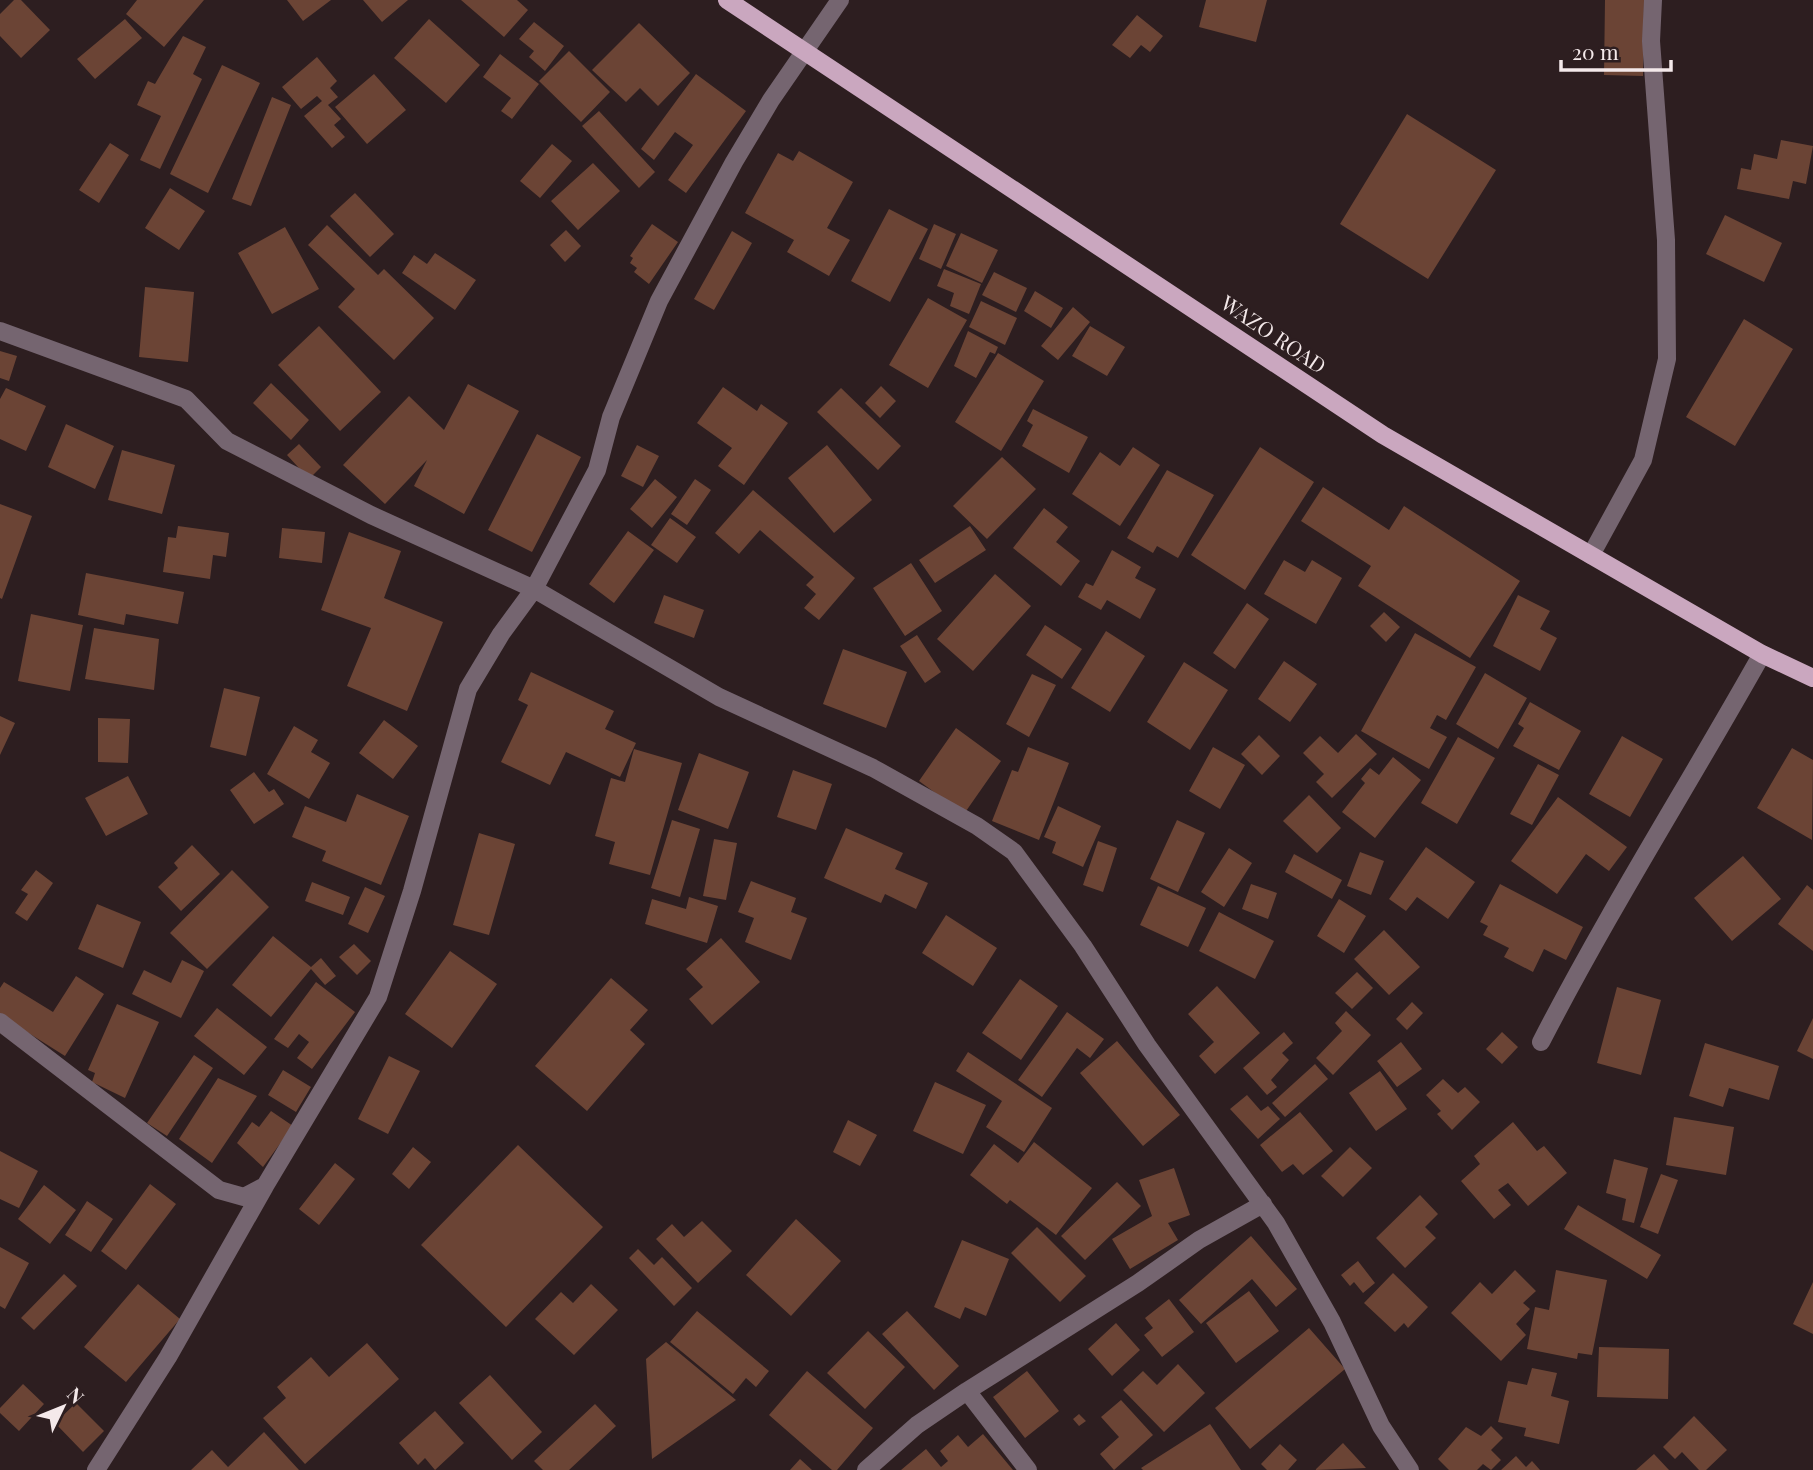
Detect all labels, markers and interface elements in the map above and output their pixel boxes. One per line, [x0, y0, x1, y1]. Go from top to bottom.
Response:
scale bar [1561, 28, 1671, 72]
text: 20 m [1572, 37, 1619, 65]
street label: WAZO ROAD [1215, 287, 1332, 379]
north arrow [28, 1372, 98, 1442]
text: N [62, 1381, 91, 1409]

